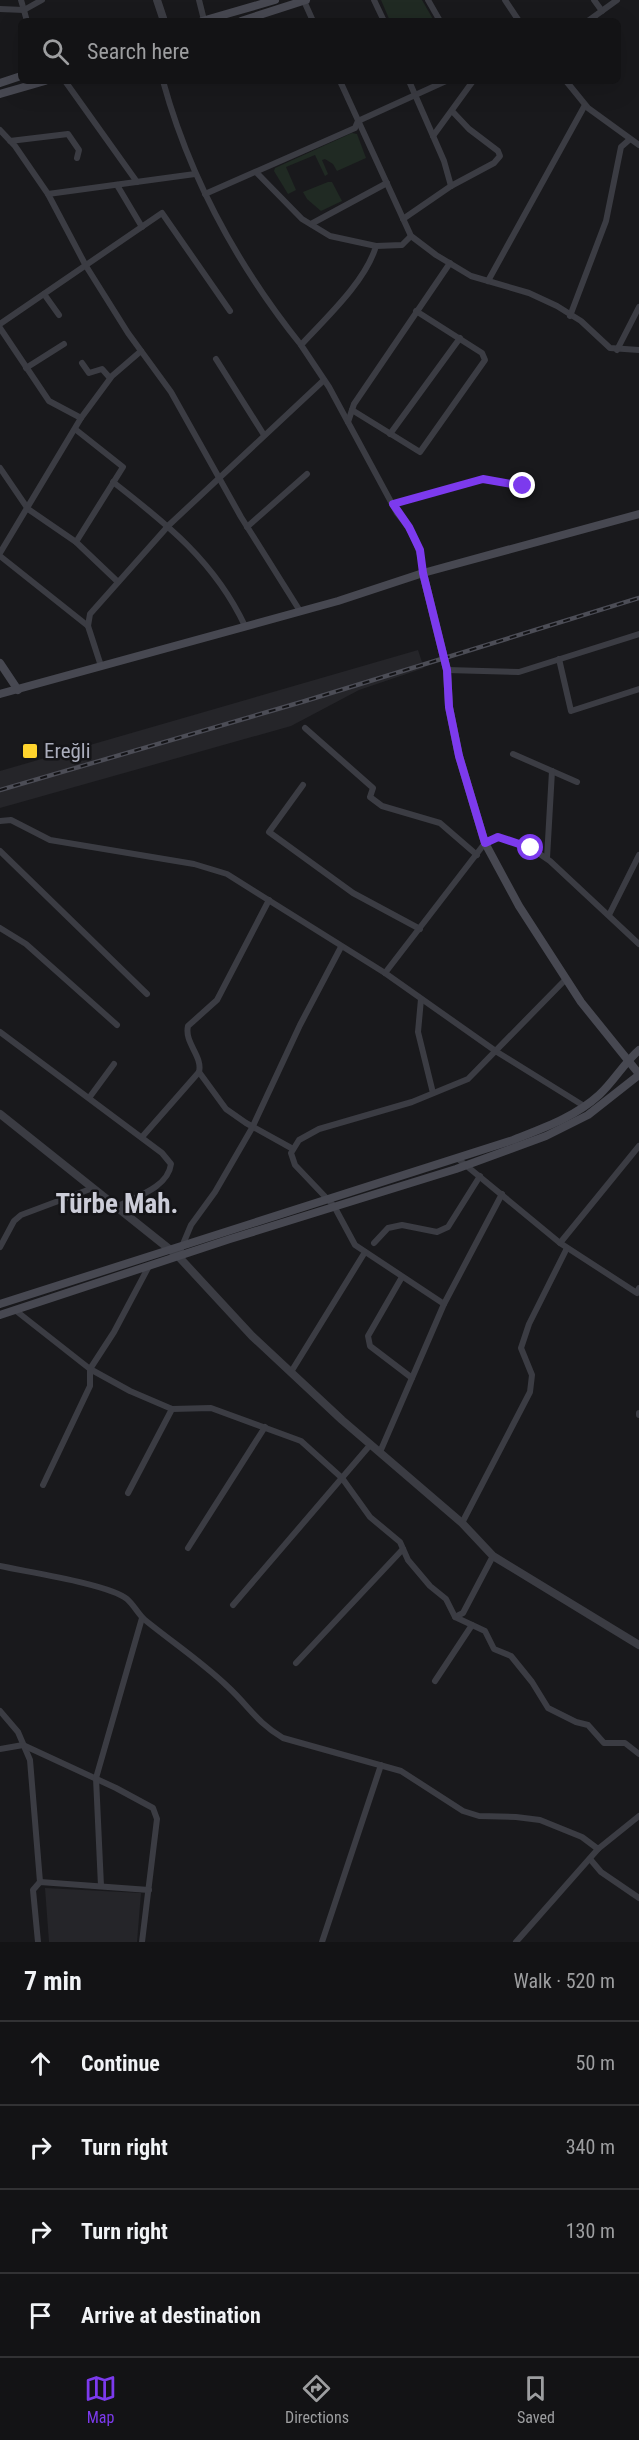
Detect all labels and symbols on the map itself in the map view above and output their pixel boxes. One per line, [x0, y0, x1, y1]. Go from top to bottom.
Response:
route end [509, 472, 535, 498]
place label: Ereğli [44, 739, 90, 763]
marker: Ereğli [21, 742, 39, 760]
route start [517, 834, 543, 860]
district label: Türbe Mah. [56, 1188, 178, 1220]

